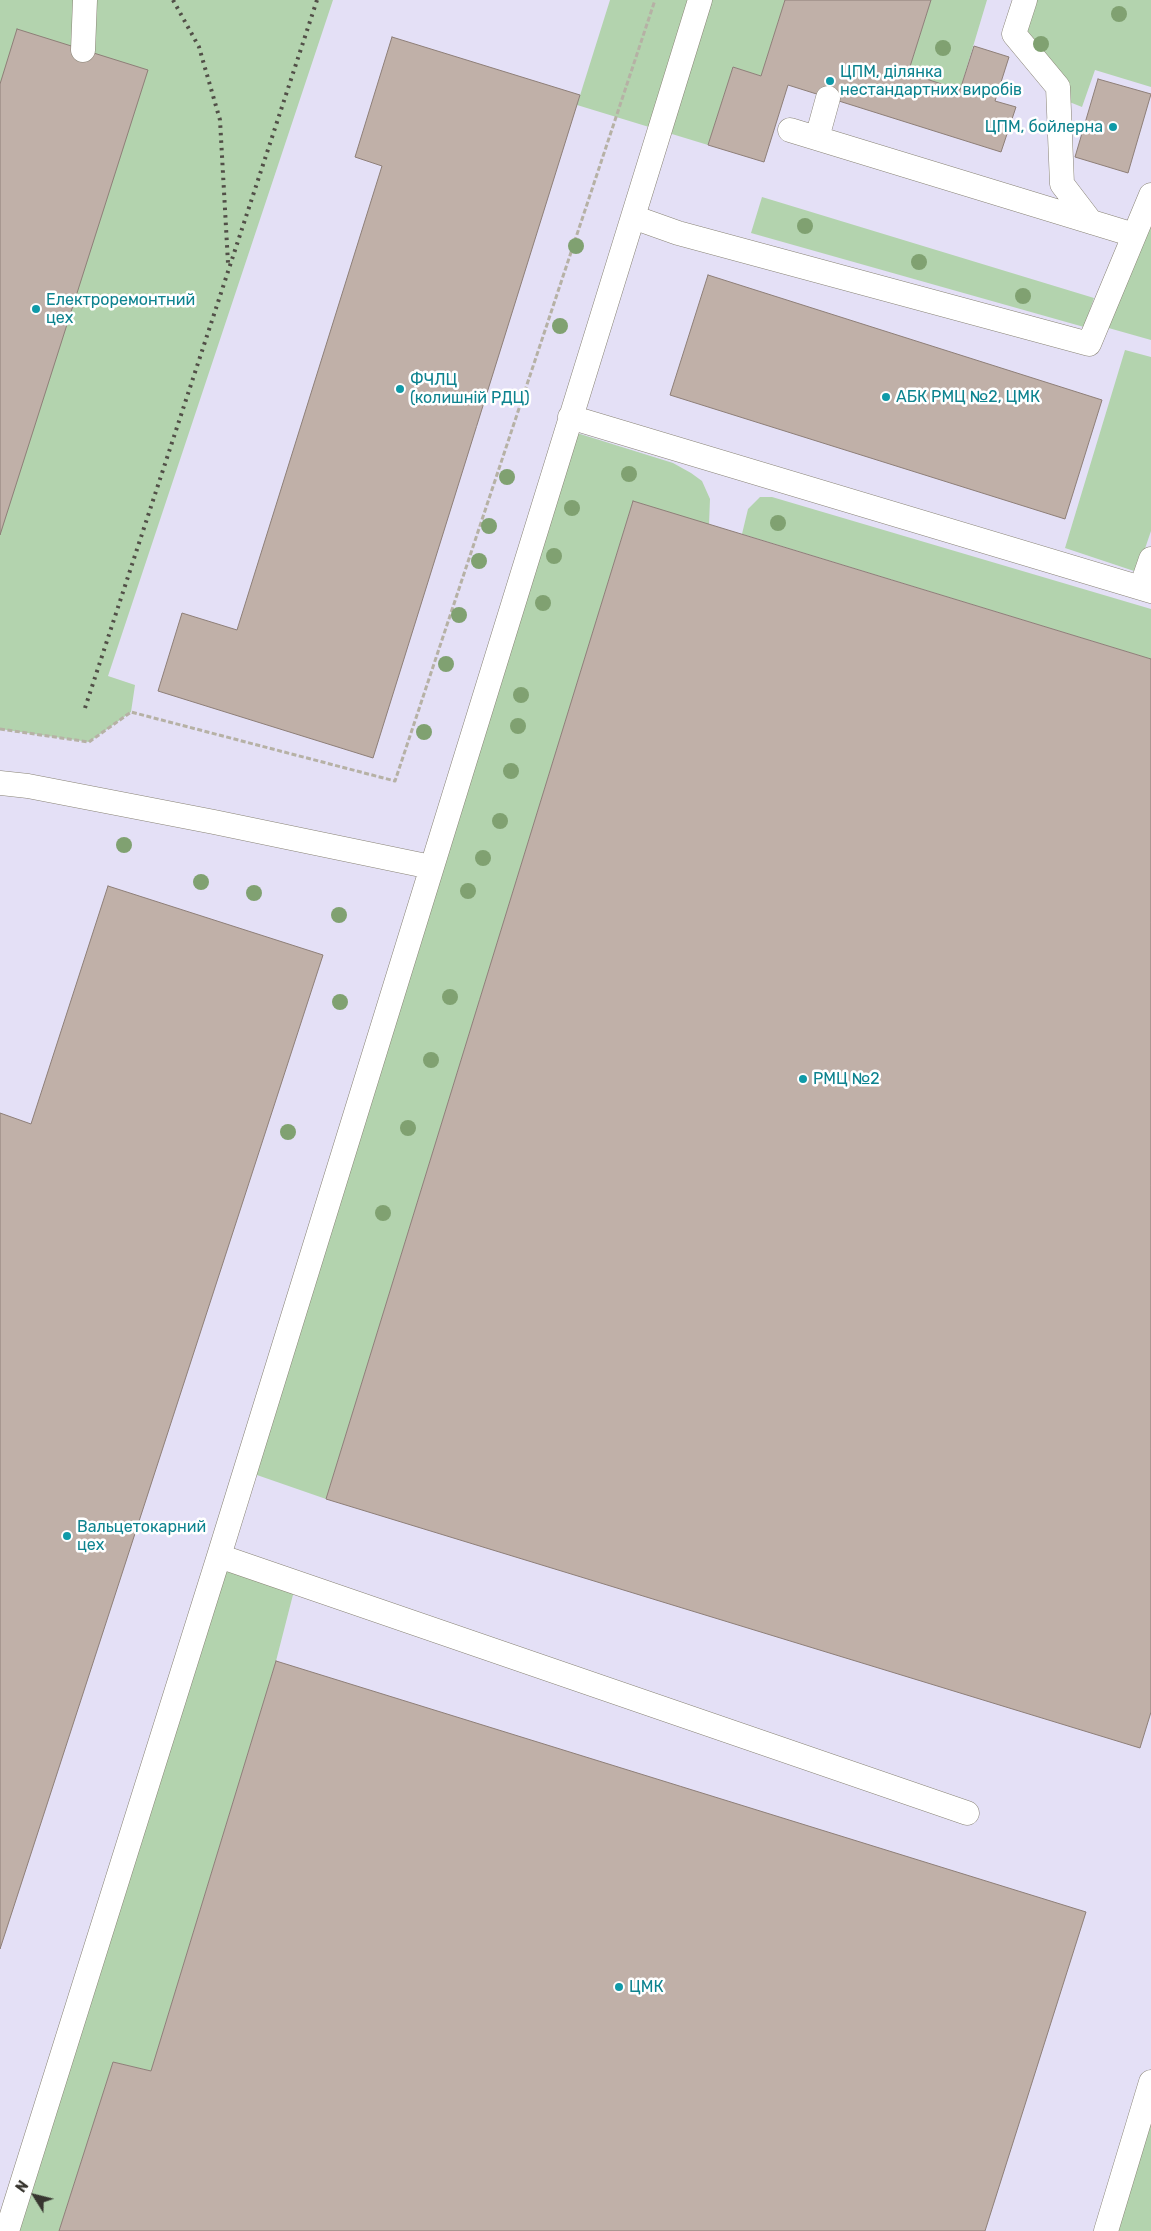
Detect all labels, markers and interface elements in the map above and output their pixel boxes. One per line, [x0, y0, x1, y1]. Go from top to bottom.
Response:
place label: ЦПМ, ділянка нестандартних виробів [840, 62, 1022, 100]
marker: ЦПМ, ділянка нестандартних виробів [824, 75, 836, 87]
place label: ЦПМ, бойлерна [985, 117, 1103, 137]
marker: ЦПМ, бойлерна [1107, 121, 1119, 133]
place label: Електроремонтний цех [46, 290, 195, 328]
marker: Електроремонтний цех [30, 303, 42, 315]
place label: ФЧЛЦ (колишній РДЦ) [410, 370, 530, 408]
marker: ФЧЛЦ (колишній РДЦ) [394, 383, 406, 395]
place label: АБК РМЦ №2, ЦМК [896, 387, 1040, 407]
marker: АБК РМЦ №2, ЦМК [880, 391, 892, 403]
place label: РМЦ №2 [813, 1069, 880, 1089]
marker: РМЦ №2 [797, 1073, 809, 1085]
place label: Вальцетокарний цех [77, 1517, 206, 1555]
marker: Вальцетокарний цех [61, 1530, 73, 1542]
place label: ЦМК [629, 1977, 664, 1997]
marker: ЦМК [613, 1981, 625, 1993]
north arrow [10, 2171, 60, 2221]
text: N [13, 2178, 32, 2196]

